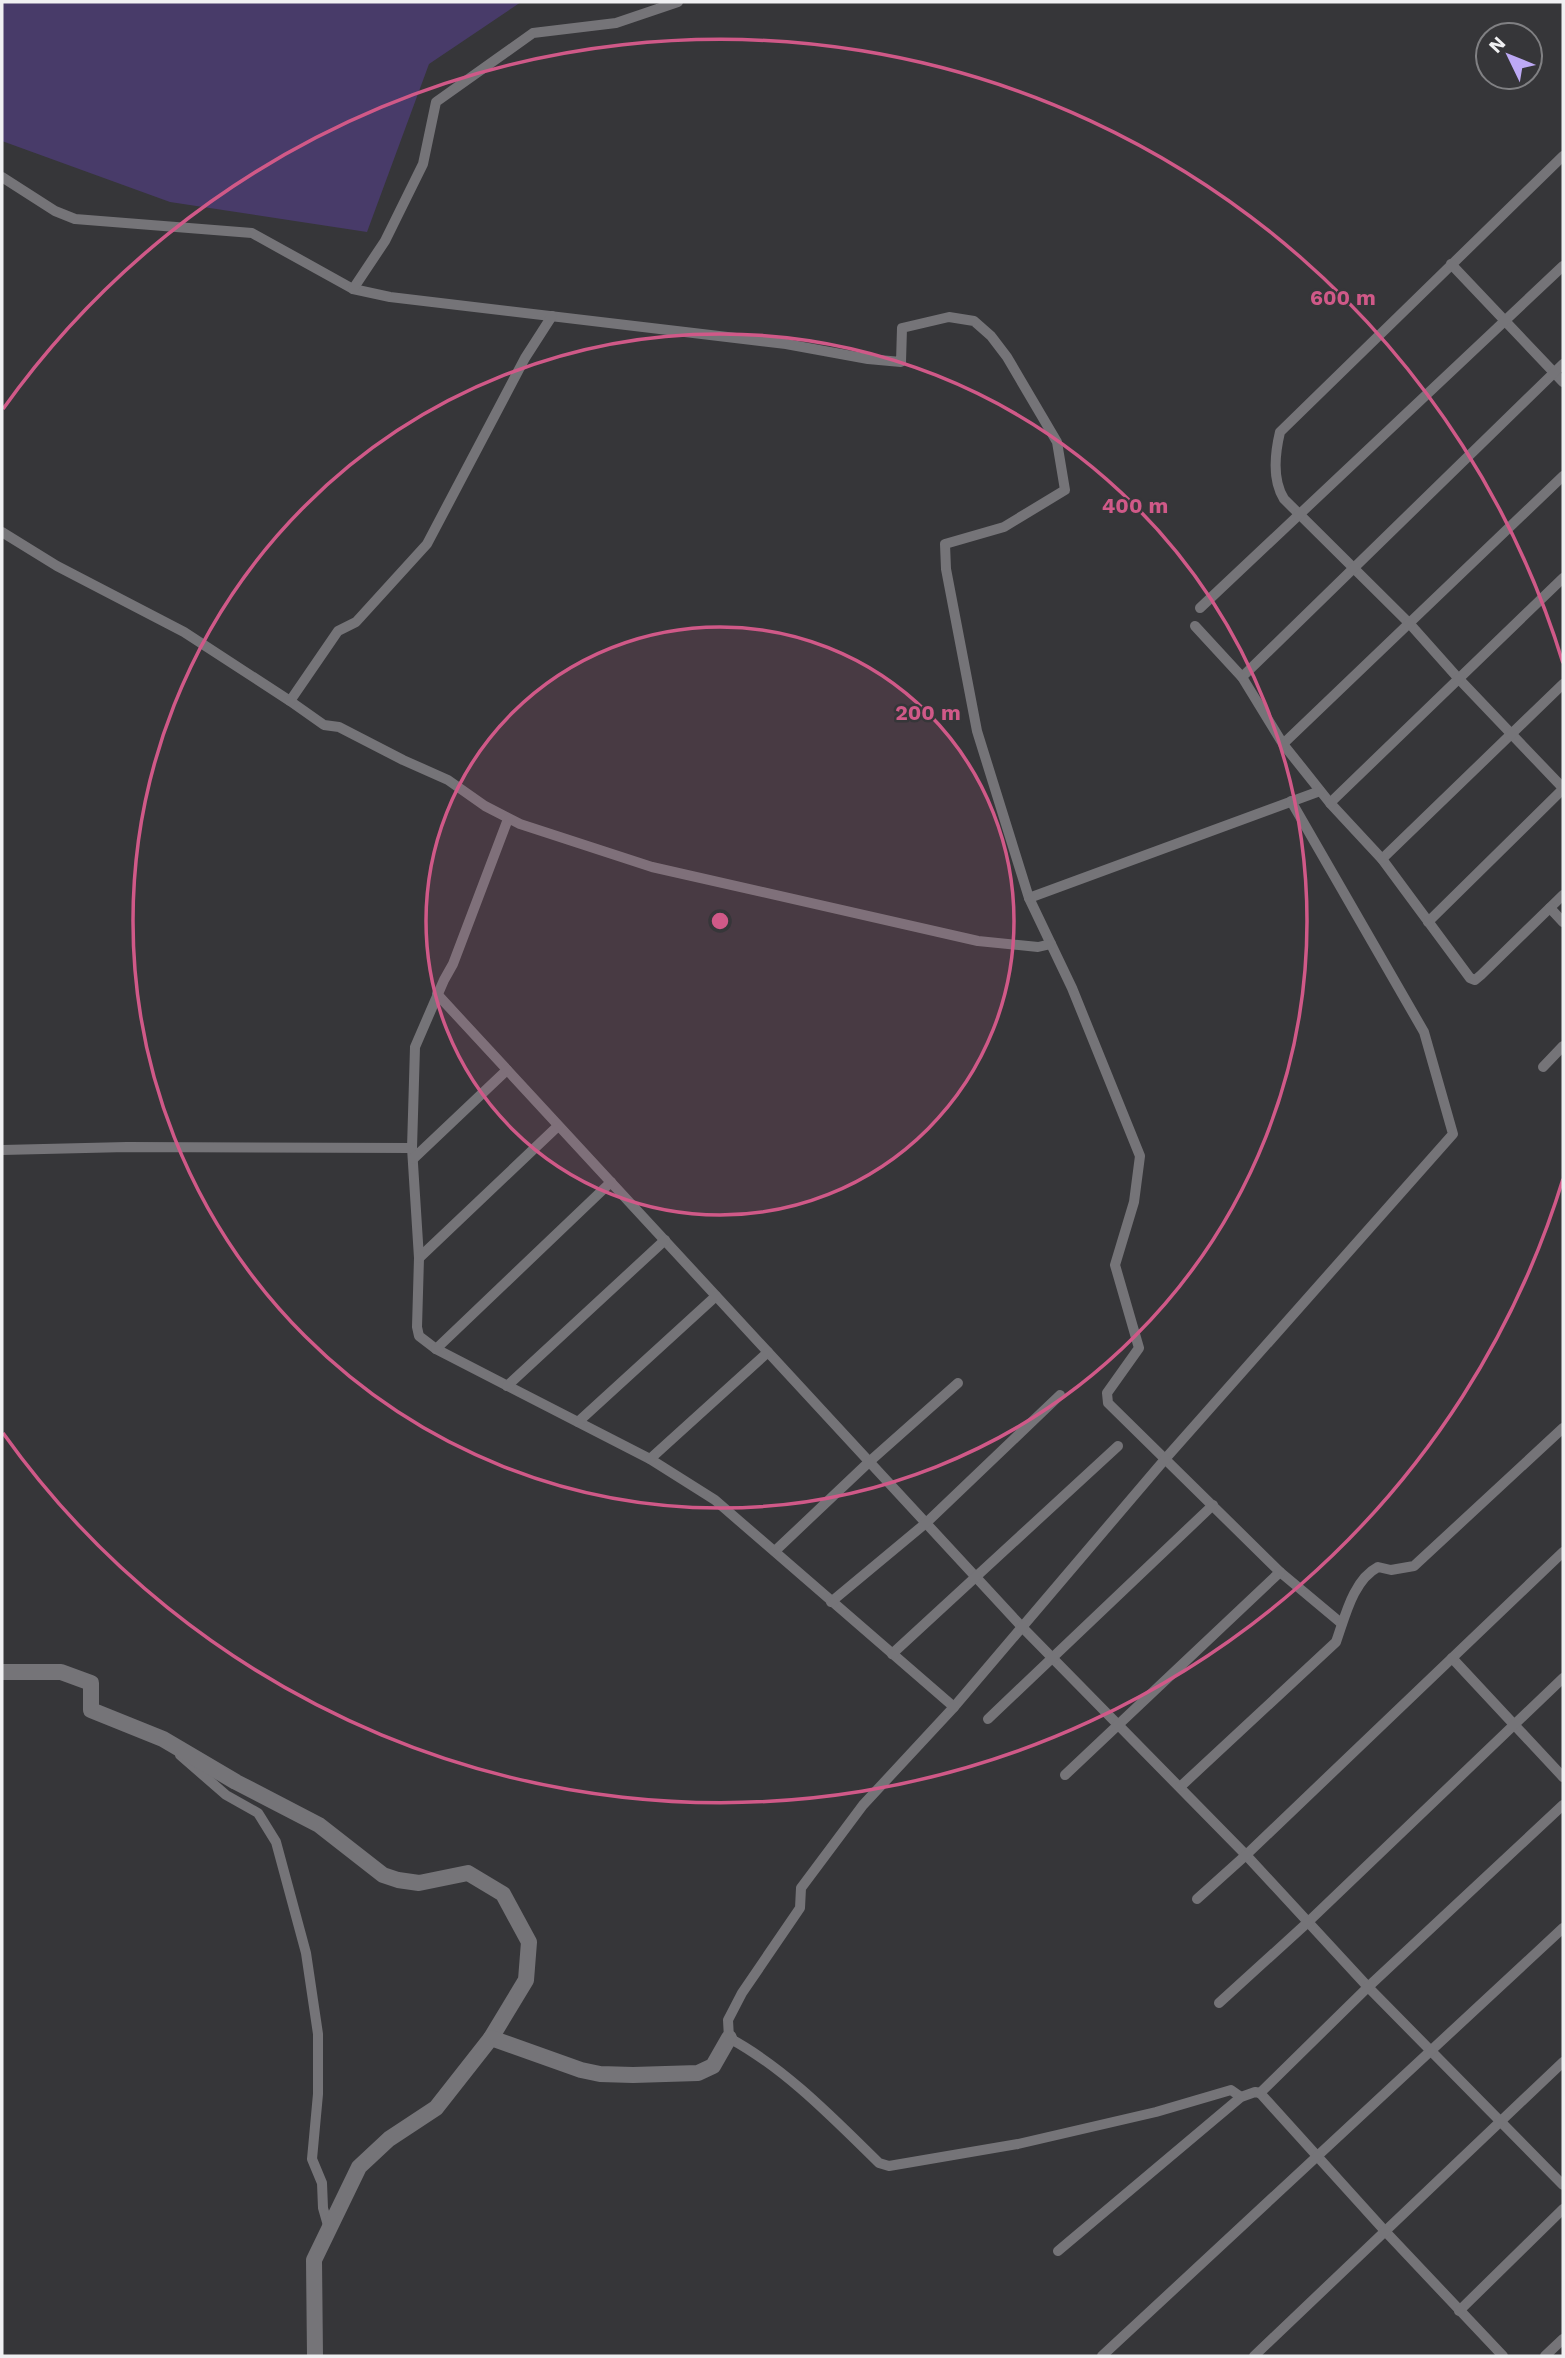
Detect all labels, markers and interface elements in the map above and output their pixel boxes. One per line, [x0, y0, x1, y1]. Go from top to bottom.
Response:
north arrow [1474, 21, 1544, 91]
text: N [1484, 32, 1510, 58]
text: 600 m [1310, 285, 1376, 310]
text: 400 m [1102, 493, 1168, 518]
text: 200 m [895, 700, 961, 725]
centre of rings [708, 909, 732, 933]

